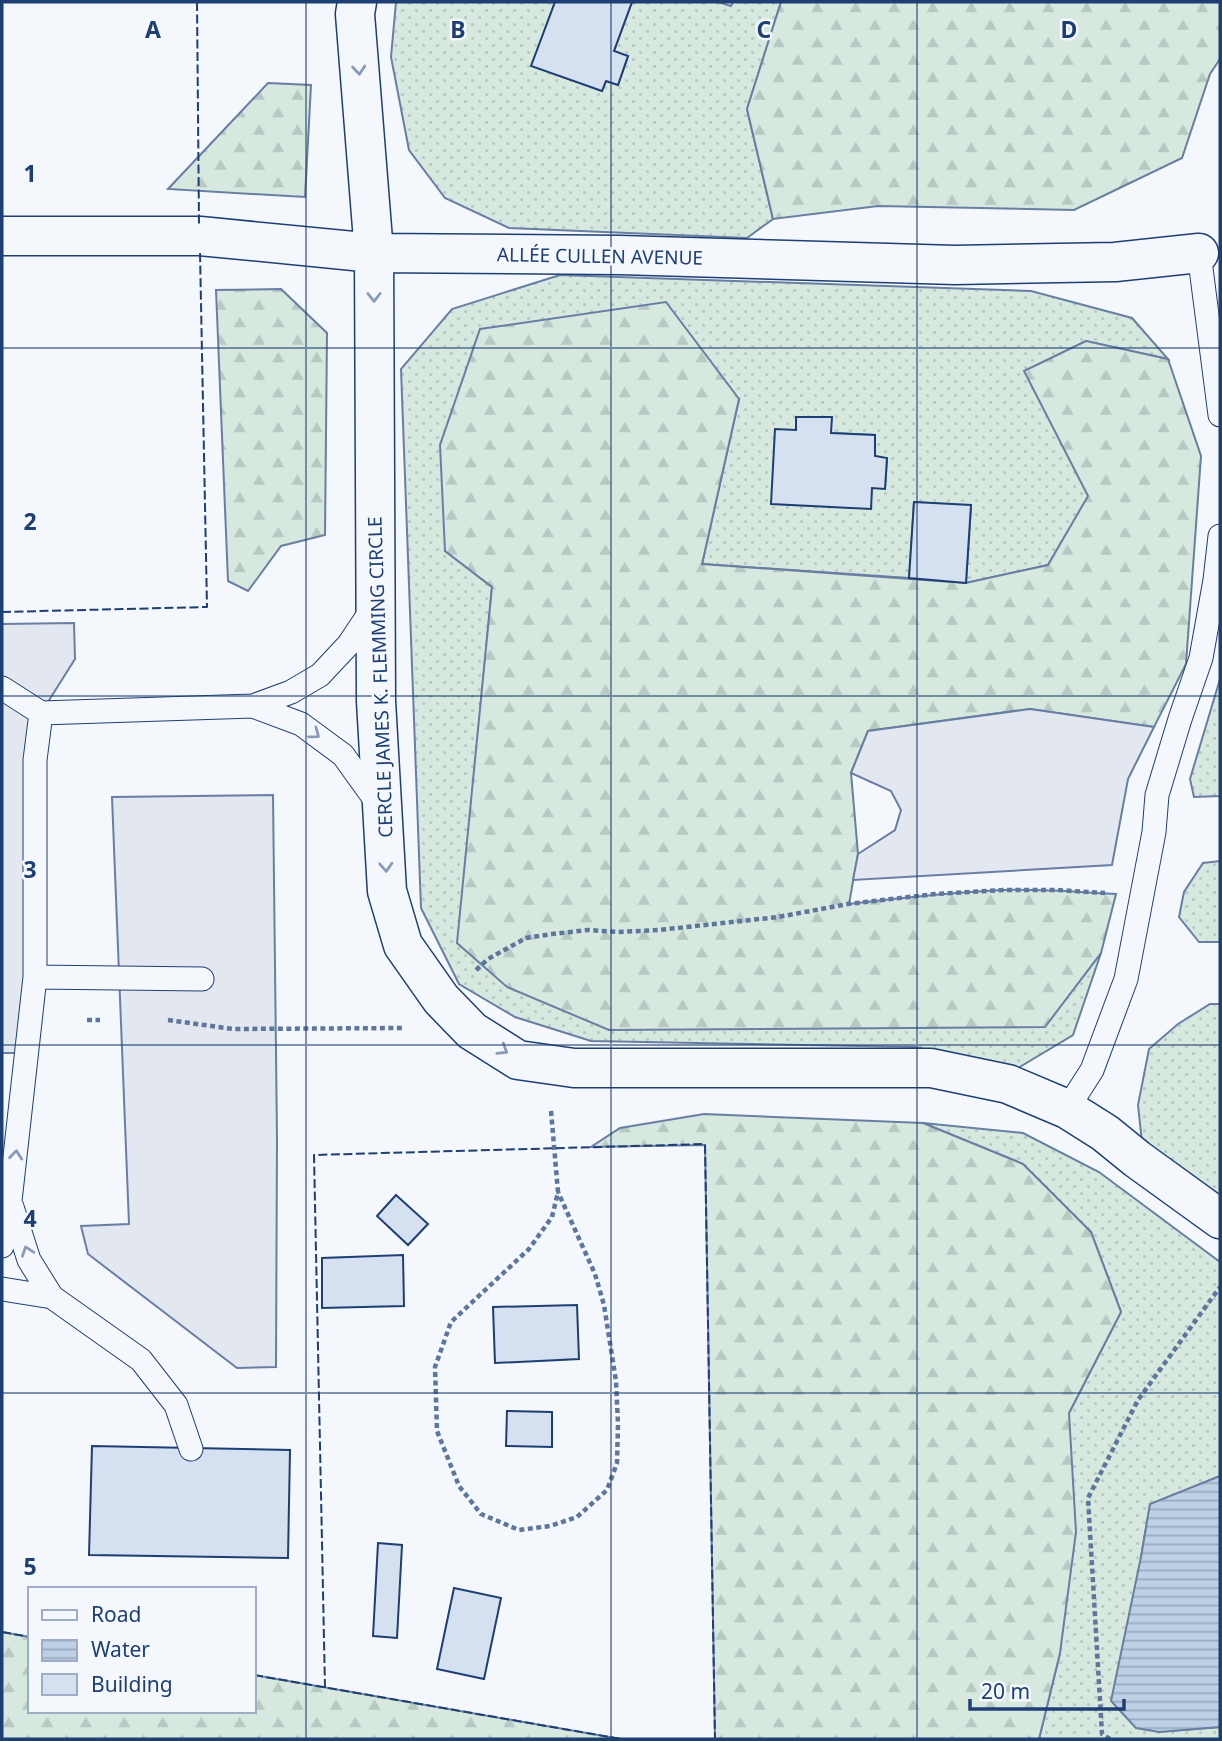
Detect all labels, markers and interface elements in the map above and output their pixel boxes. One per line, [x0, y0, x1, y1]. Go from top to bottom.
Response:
text: A [145, 13, 161, 45]
text: B [450, 13, 466, 45]
text: C [757, 13, 772, 45]
text: D [1061, 13, 1077, 45]
one-way arrow [351, 64, 366, 75]
text: 1 [23, 157, 37, 189]
street label: ALLÉE CULLEN AVENUE [497, 241, 703, 271]
one-way arrow [366, 292, 382, 302]
text: 2 [23, 505, 37, 537]
street label: CERCLE JAMES K. FLEMMING CIRCLE [361, 516, 399, 838]
one-way arrow [307, 726, 319, 738]
text: 3 [23, 853, 37, 885]
one-way arrow [378, 862, 393, 873]
one-way arrow [495, 1042, 508, 1055]
one-way arrow [8, 1149, 23, 1160]
text: 4 [23, 1202, 37, 1234]
one-way arrow [21, 1246, 35, 1258]
text: 5 [23, 1550, 37, 1582]
legend [28, 1587, 256, 1713]
text: Road [91, 1600, 141, 1628]
text: Water [91, 1635, 150, 1663]
scale bar [970, 1668, 1124, 1712]
text: Building [91, 1670, 173, 1698]
text: 20 m [981, 1677, 1030, 1705]

